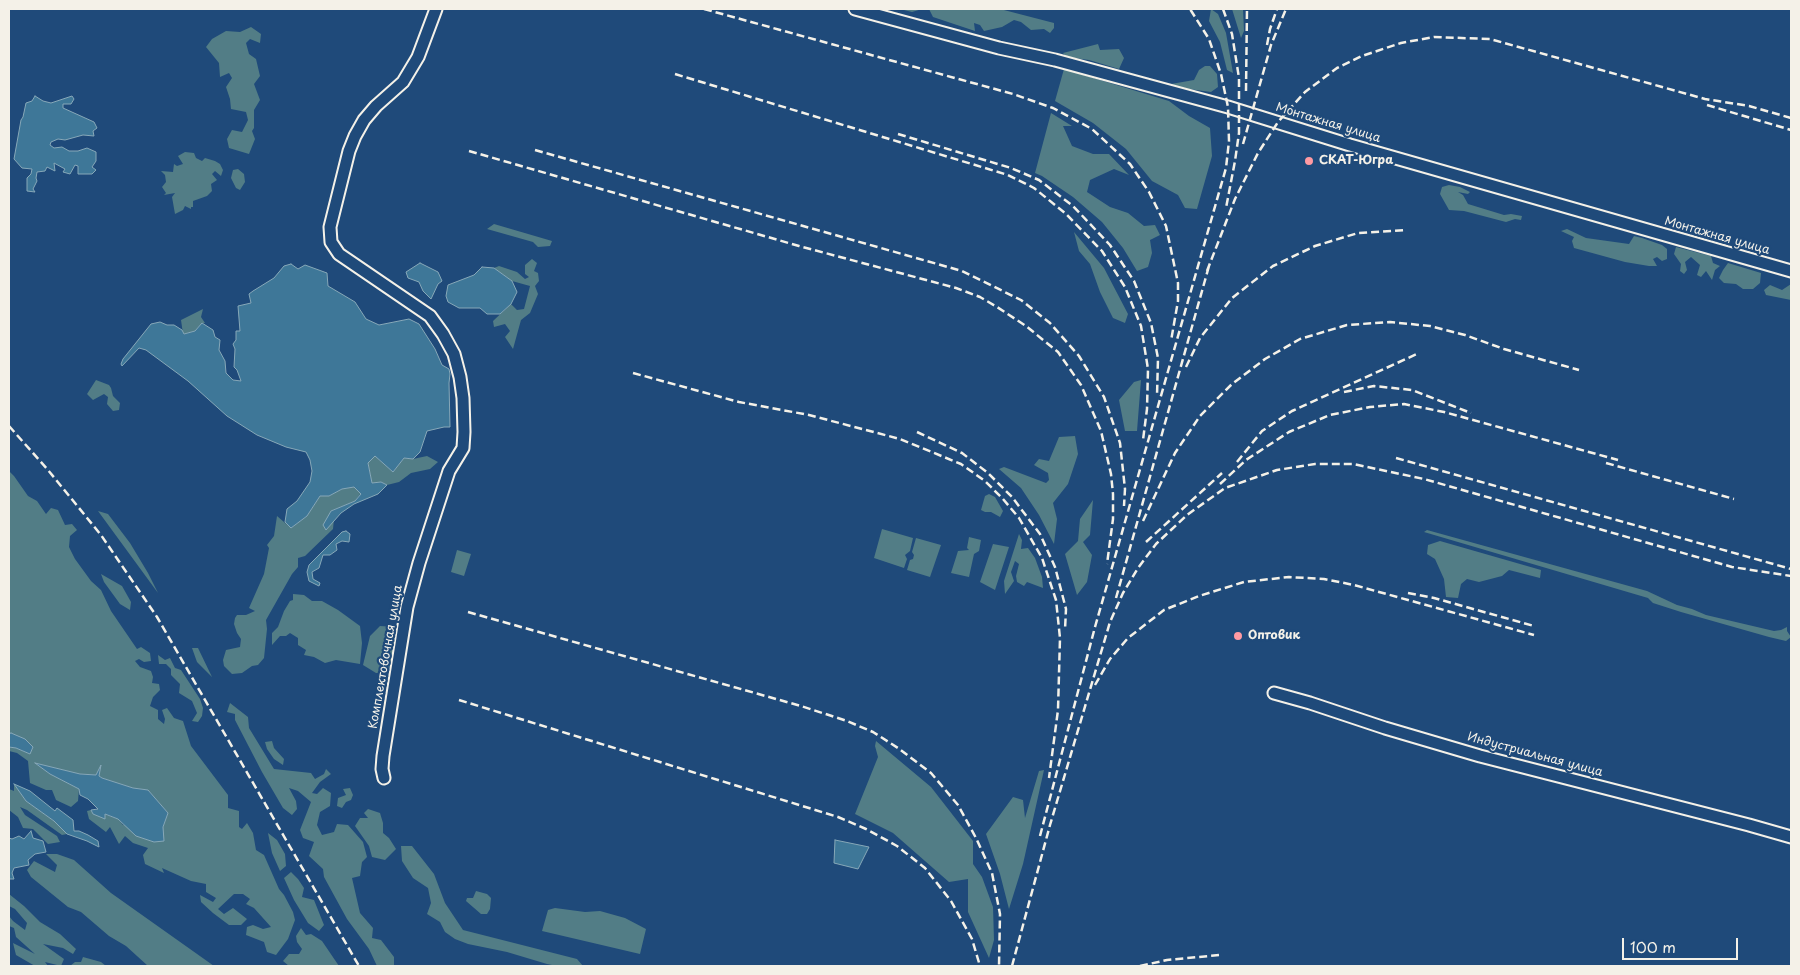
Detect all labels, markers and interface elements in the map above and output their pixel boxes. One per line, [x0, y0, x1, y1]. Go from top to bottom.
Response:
street label: Монтажная улица [1274, 100, 1382, 146]
place label: СКАТ-Югра [1319, 154, 1393, 168]
marker: СКАТ-Югра [1303, 155, 1315, 167]
street label: Монтажная улица [1663, 214, 1771, 258]
street label: Комплектовочная улица [366, 584, 406, 730]
place label: Оптовик [1248, 629, 1300, 643]
marker: Оптовик [1232, 630, 1244, 642]
street label: Индустриальная улица [1466, 730, 1604, 780]
scale bar [1625, 928, 1741, 960]
text: 100 m [1630, 935, 1676, 958]

